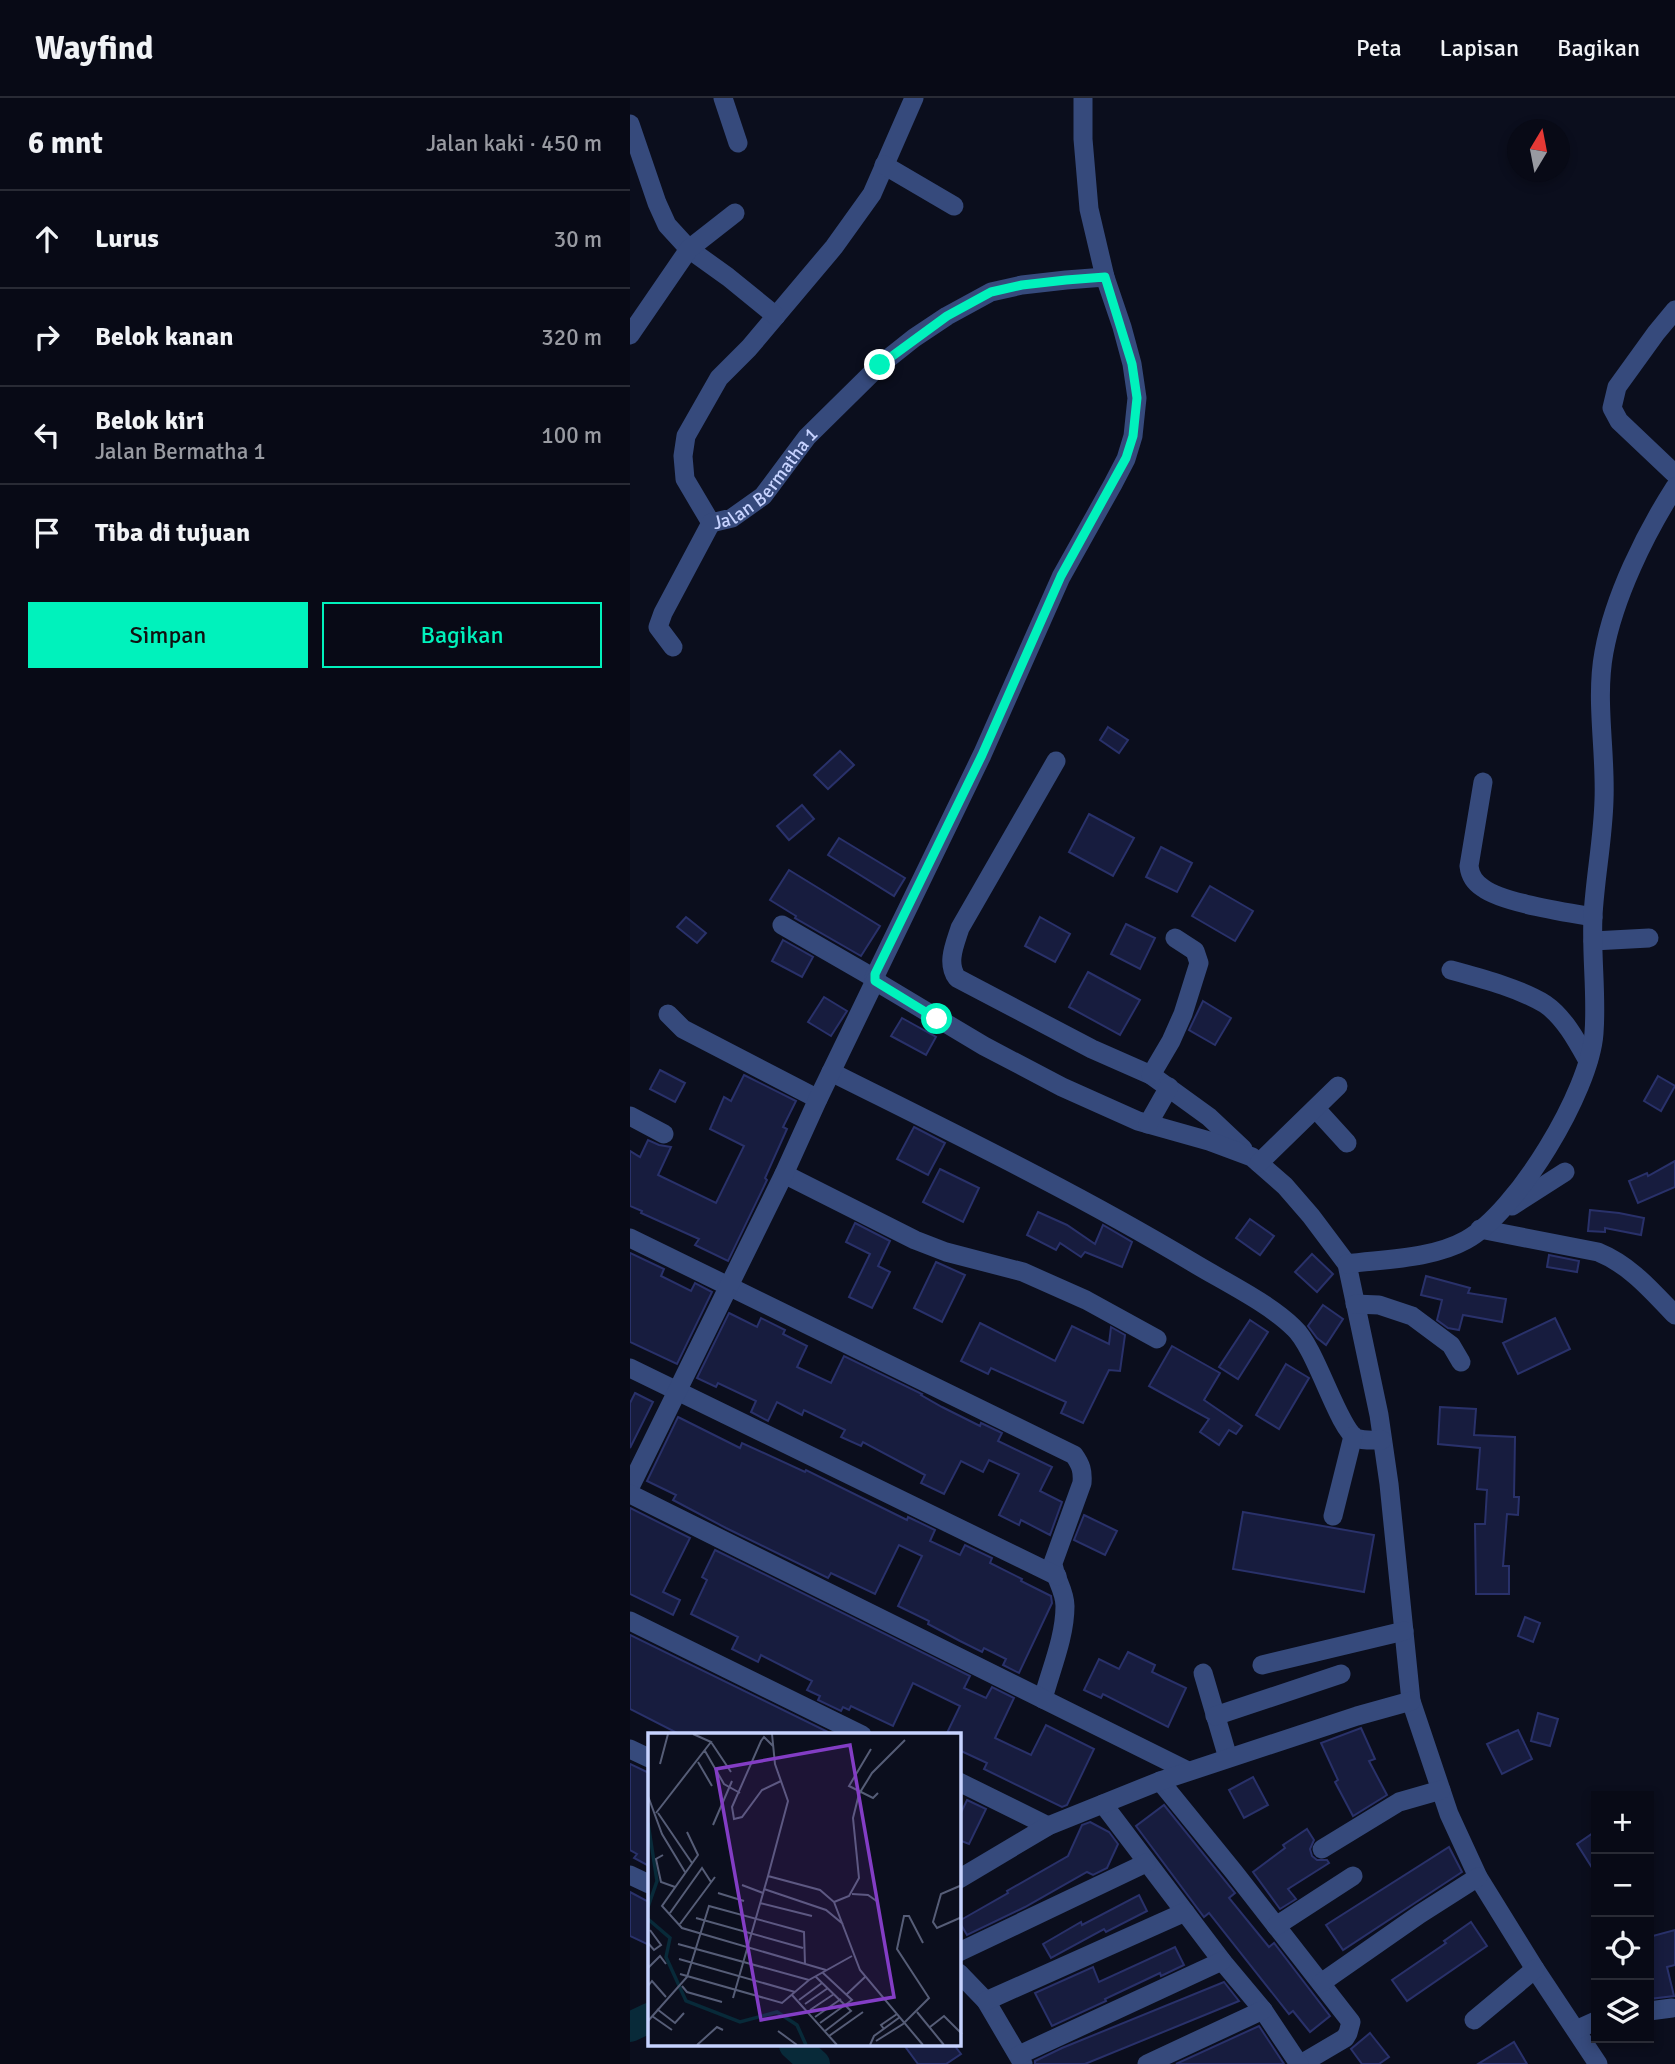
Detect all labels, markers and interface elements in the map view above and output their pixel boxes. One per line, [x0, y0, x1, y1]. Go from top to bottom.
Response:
text: Wayfind [35, 28, 154, 69]
text: Peta [1356, 33, 1402, 63]
text: Lapisan [1440, 33, 1519, 63]
text: Bagikan [1557, 33, 1640, 63]
north arrow [1507, 119, 1570, 182]
text: 6 mnt [28, 125, 103, 162]
text: Jalan kaki · 450 m [426, 129, 602, 158]
icon: ahead [28, 220, 66, 258]
text: Lurus [95, 223, 159, 255]
text: 30 m [554, 225, 602, 254]
icon: right [28, 318, 66, 356]
text: Belok kanan [95, 321, 233, 353]
text: 320 m [541, 323, 602, 352]
route end [864, 349, 895, 380]
text: Belok kiri [95, 405, 204, 437]
icon: left [28, 416, 66, 454]
text: 100 m [541, 421, 602, 450]
street label: Jalan Bermatha 1 [710, 422, 823, 535]
text: Jalan Bermatha 1 [95, 437, 266, 466]
icon: arrive [28, 514, 66, 552]
text: Tiba di tujuan [95, 517, 250, 549]
button: Simpan [28, 602, 308, 668]
button: Bagikan [322, 602, 602, 668]
route start [921, 1003, 952, 1034]
inset map [648, 1733, 961, 2046]
map controls [1591, 1791, 1654, 2043]
button: + [1591, 1791, 1654, 1854]
button: − [1591, 1854, 1654, 1917]
button: locate [1591, 1917, 1654, 1980]
button: layers [1591, 1980, 1654, 2043]

